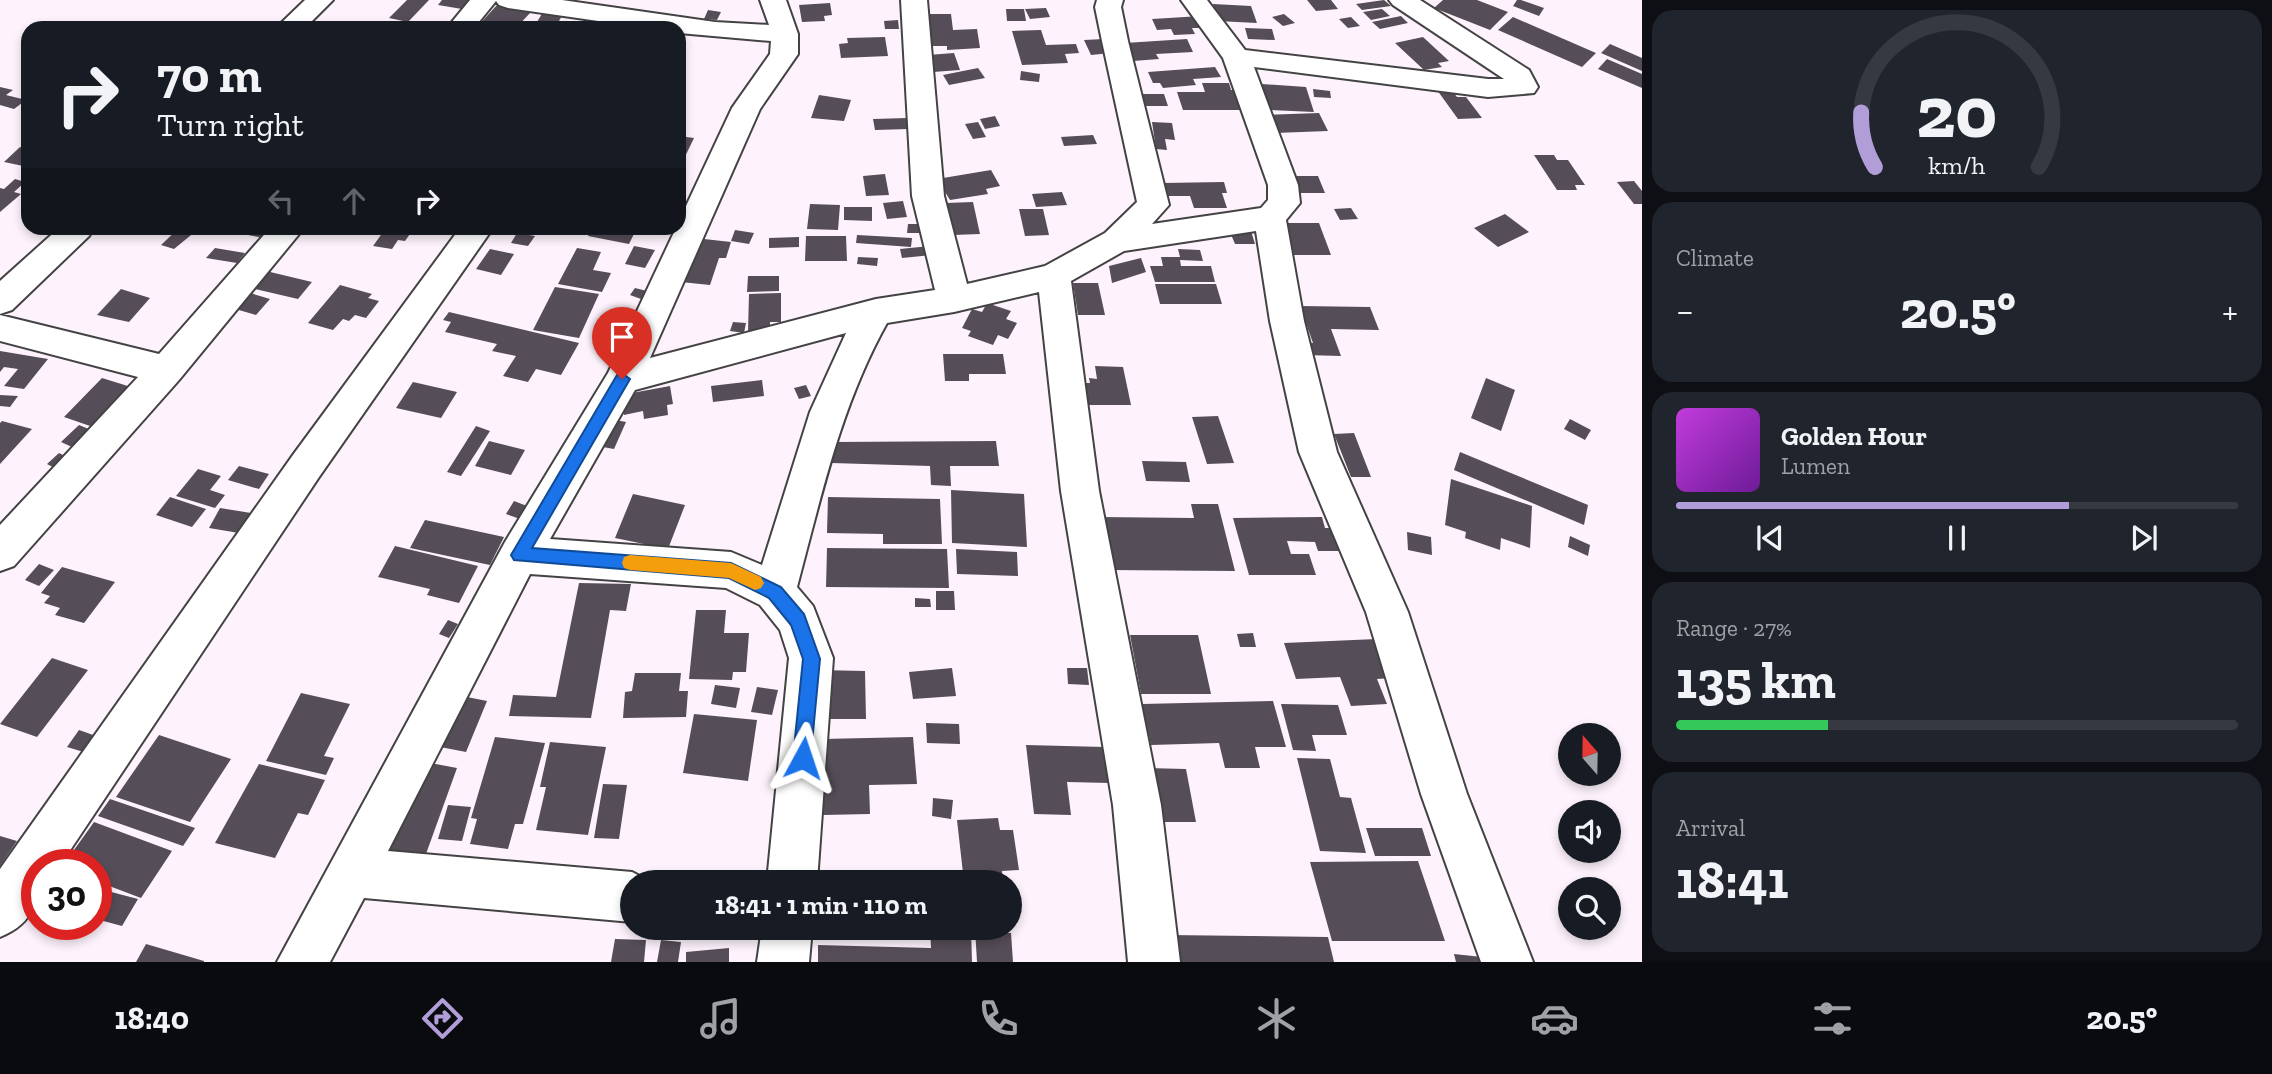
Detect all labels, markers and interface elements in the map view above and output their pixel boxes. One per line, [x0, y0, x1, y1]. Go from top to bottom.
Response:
text: 70 m [157, 46, 262, 105]
icon: right [42, 49, 133, 140]
text: 20 [1916, 68, 1998, 156]
text: Turn right [157, 106, 304, 144]
text: km/h [1928, 150, 1986, 180]
icon: left [262, 182, 300, 220]
icon: ahead [335, 182, 373, 220]
icon: right [408, 182, 446, 220]
text: Climate [1676, 244, 1754, 272]
text: 20.5° [1900, 279, 2016, 341]
text: − [1676, 288, 1694, 334]
text: + [2222, 288, 2238, 334]
pin [592, 307, 652, 379]
icon: arrive [603, 318, 641, 356]
text: Golden Hour [1781, 420, 1927, 452]
text: Lumen [1781, 452, 1850, 480]
icon: previous [1751, 519, 1789, 557]
icon: pause [1938, 519, 1976, 557]
icon: next [2125, 519, 2163, 557]
text: Range · 27% [1676, 614, 1792, 642]
text: 135 km [1676, 649, 1836, 711]
position arrow [766, 721, 840, 795]
north arrow [1558, 723, 1620, 786]
map controls [1558, 723, 1621, 940]
button: sound [1558, 800, 1621, 863]
text: Arrival [1676, 814, 1745, 842]
speed limit sign: 30 [21, 849, 112, 940]
text: 18:41 [1676, 849, 1789, 911]
button: search [1558, 877, 1621, 940]
text: 18:41 · 1 min · 110 m [715, 889, 927, 921]
icon: directions [418, 994, 467, 1043]
icon: music [696, 994, 745, 1043]
icon: phone [974, 994, 1023, 1043]
icon: climate [1252, 994, 1301, 1043]
icon: car [1530, 994, 1579, 1043]
icon: filters [1808, 994, 1857, 1043]
text: 18:40 [114, 999, 189, 1037]
text: 20.5° [2086, 999, 2157, 1037]

